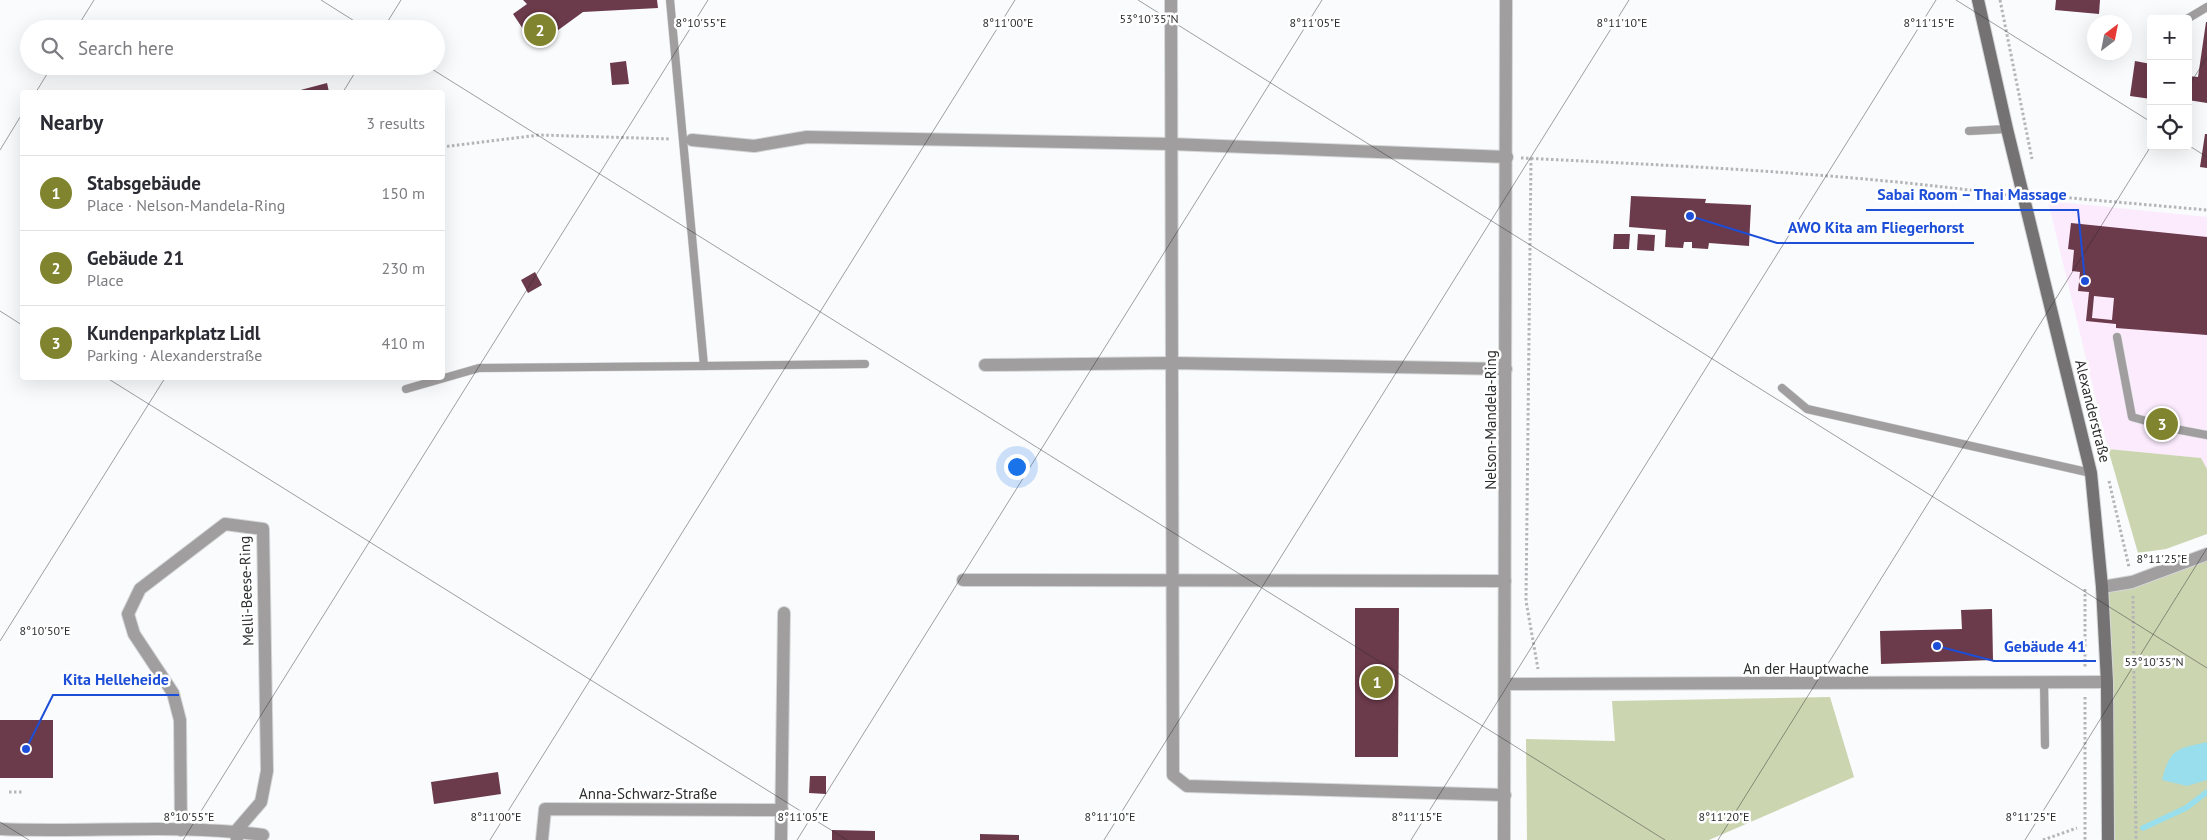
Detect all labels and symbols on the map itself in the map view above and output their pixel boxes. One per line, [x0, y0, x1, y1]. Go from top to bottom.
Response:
pin: 2 [524, 11, 556, 49]
text: 53°10'35"N [1119, 11, 1179, 26]
text: 8°10'55"E [676, 15, 726, 30]
text: 8°11'00"E [983, 15, 1033, 30]
text: 8°11'05"E [1290, 15, 1340, 30]
text: 8°11'10"E [1597, 15, 1647, 30]
text: 8°11'15"E [1904, 15, 1954, 30]
north arrow [2087, 15, 2132, 60]
callout: Sabai Room – Thai Massage [1866, 179, 2078, 210]
text: Sabai Room – Thai Massage [1877, 184, 2067, 204]
callout: AWO Kita am Fliegerhorst [1777, 212, 1974, 243]
text: AWO Kita am Fliegerhorst [1788, 217, 1965, 237]
street label: Nelson-Mandela-Ring [1481, 350, 1500, 490]
street label: Alexanderstraße [2071, 358, 2115, 464]
pin: 3 [2146, 405, 2178, 443]
your location [1004, 454, 1030, 480]
street label: Melli-Beese-Ring [235, 536, 257, 646]
text: 8°11'25"E [2137, 551, 2187, 566]
text: 8°10'50"E [20, 623, 70, 638]
callout: Gebäude 41 [1994, 630, 2096, 661]
text: Gebäude 41 [2004, 636, 2086, 656]
text: 53°10'35"N [2124, 654, 2184, 669]
street label: An der Hauptwache [1743, 659, 1869, 678]
pin: 1 [1361, 663, 1393, 701]
callout: Kita Helleheide [53, 664, 179, 695]
text: Kita Helleheide [63, 669, 169, 689]
street label: Anna-Schwarz-Straße [579, 784, 717, 803]
text: 8°10'55"E [164, 809, 214, 824]
text: 8°11'00"E [471, 809, 521, 824]
text: 8°11'05"E [778, 809, 828, 824]
text: 8°11'10"E [1085, 809, 1135, 824]
text: 8°11'15"E [1392, 809, 1442, 824]
text: 8°11'20"E [1699, 809, 1749, 824]
text: 8°11'25"E [2006, 809, 2056, 824]

